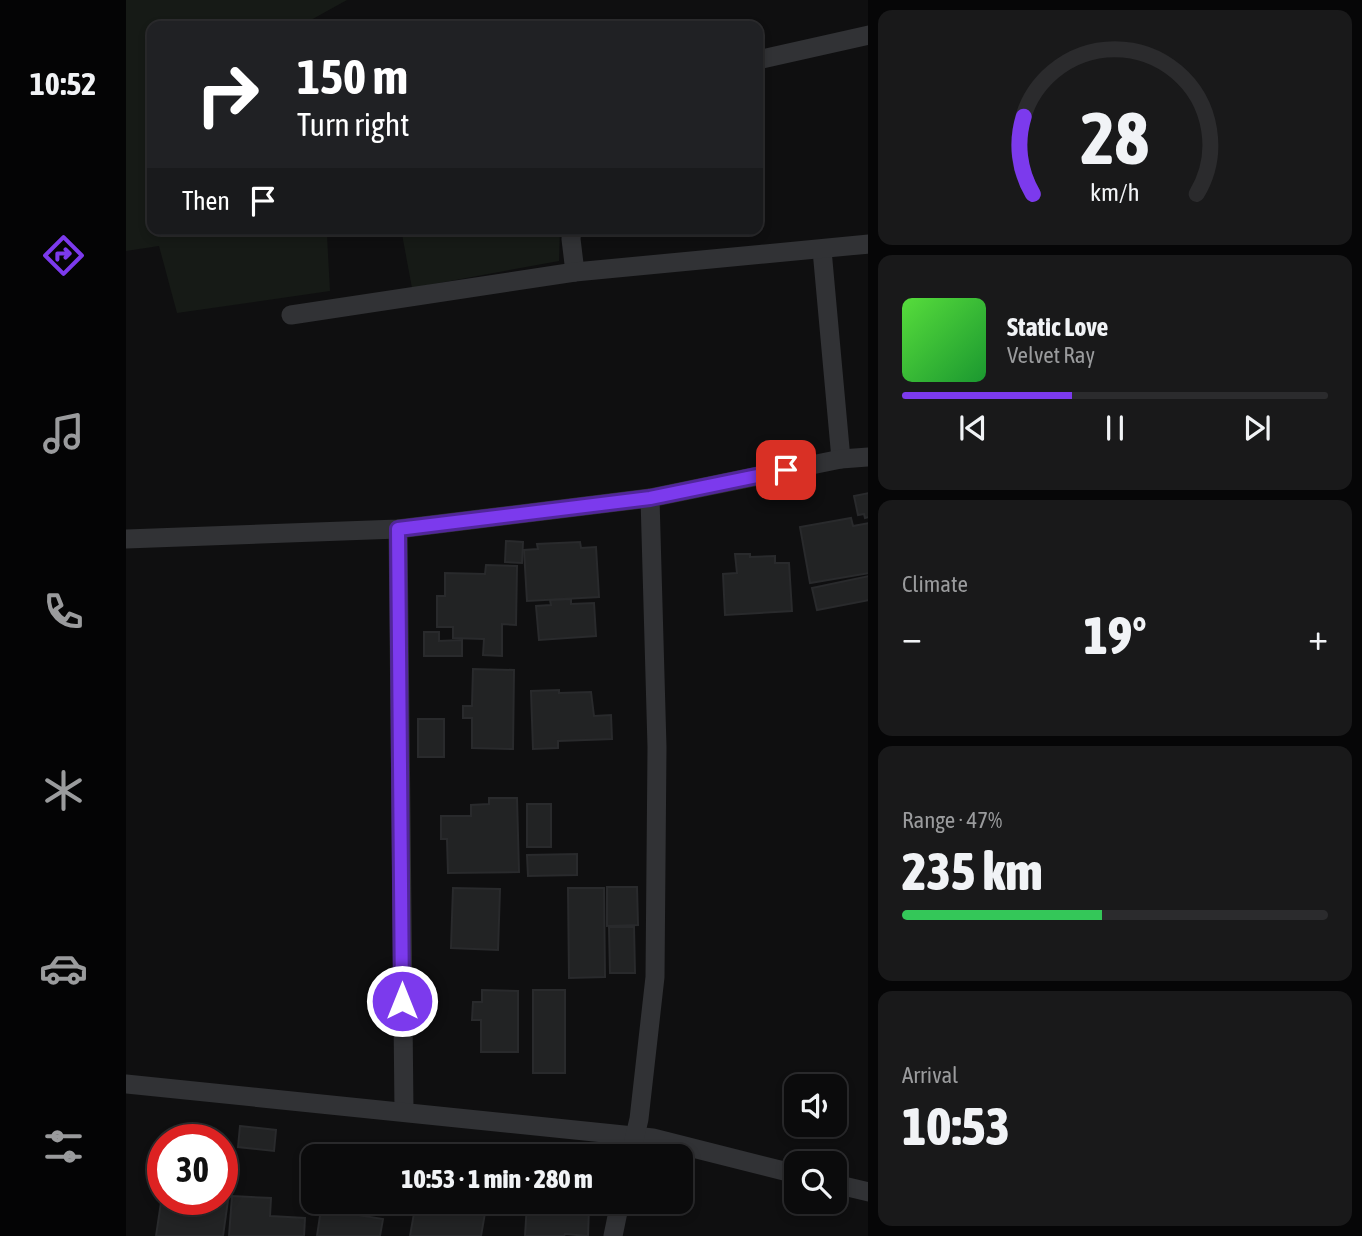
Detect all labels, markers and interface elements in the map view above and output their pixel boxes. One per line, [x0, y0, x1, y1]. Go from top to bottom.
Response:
text: 150 m [297, 48, 408, 104]
icon: right [182, 49, 273, 140]
text: 10:52 [30, 65, 96, 102]
text: 28 [1081, 96, 1149, 179]
text: Turn right [297, 106, 410, 143]
text: km/h [1090, 177, 1140, 205]
icon: arrive [244, 182, 282, 220]
text: Then [182, 186, 230, 216]
icon: directions [39, 231, 88, 280]
text: Static Love [1007, 312, 1108, 342]
text: Velvet Ray [1007, 342, 1095, 368]
icon: music [39, 409, 88, 458]
icon: previous [954, 409, 992, 447]
icon: pause [1096, 409, 1134, 447]
icon: next [1238, 409, 1276, 447]
pin [756, 440, 816, 500]
icon: arrive [767, 451, 805, 489]
text: Climate [902, 571, 968, 597]
icon: phone [39, 587, 88, 636]
text: 19° [1083, 605, 1147, 665]
text: − [902, 615, 922, 658]
text: + [1308, 615, 1328, 658]
icon: climate [39, 766, 88, 815]
text: Range · 47% [902, 807, 1002, 833]
text: 235 km [902, 841, 1043, 901]
icon: car [39, 944, 88, 993]
position arrow [365, 964, 439, 1038]
text: Arrival [902, 1062, 958, 1088]
map controls [784, 1074, 847, 1214]
button: sound [784, 1074, 847, 1137]
text: 10:53 [902, 1096, 1010, 1156]
icon: filters [39, 1122, 88, 1171]
speed limit sign: 30 [147, 1124, 238, 1215]
button: search [784, 1151, 847, 1214]
text: 10:53 · 1 min · 280 m [401, 1164, 593, 1194]

